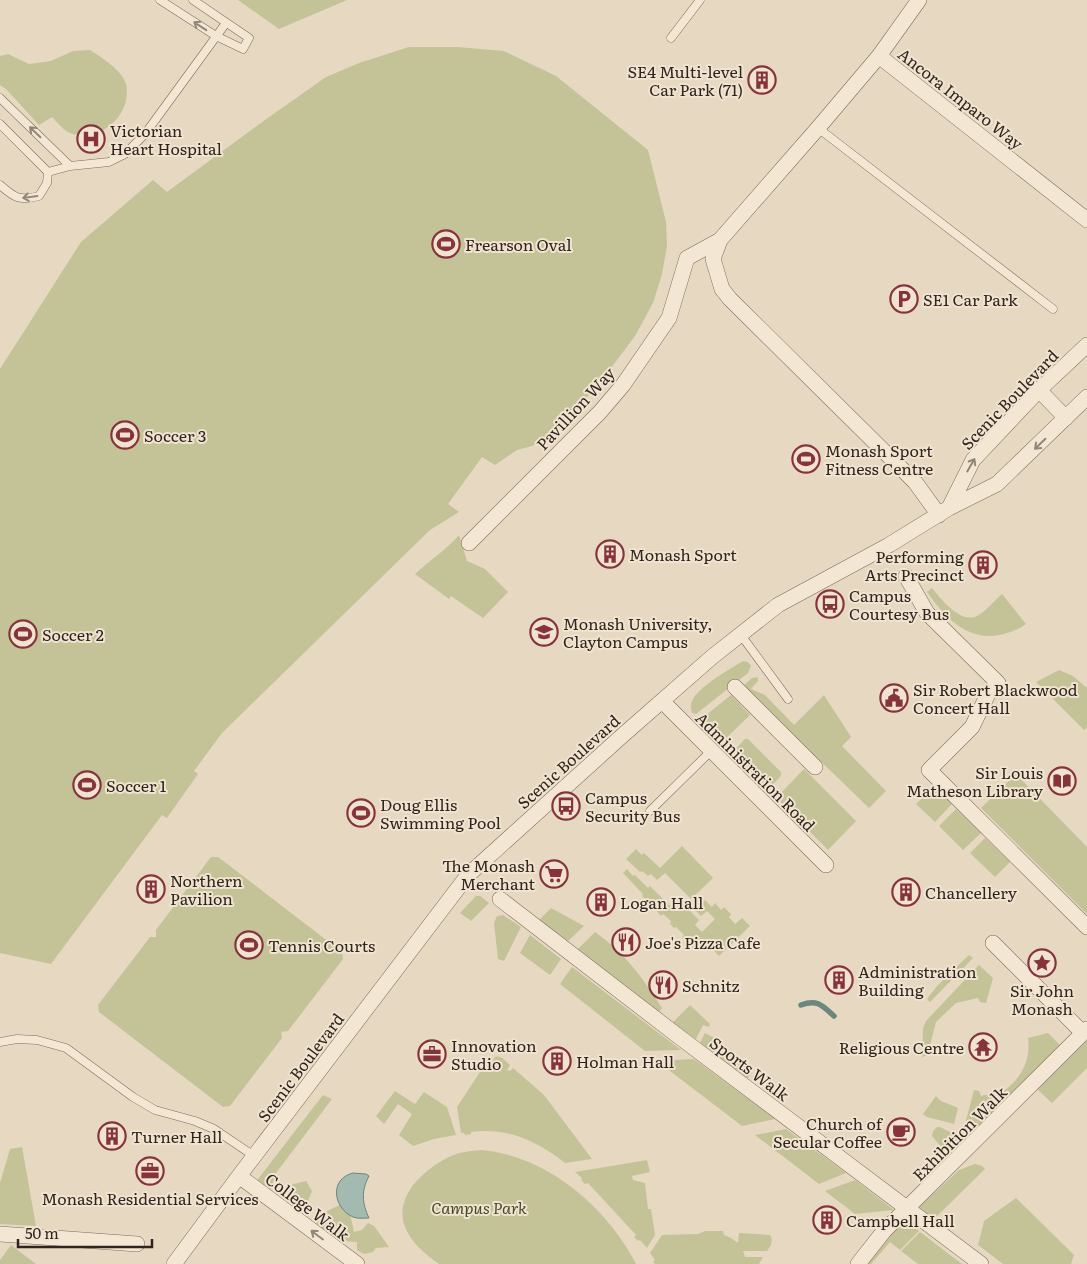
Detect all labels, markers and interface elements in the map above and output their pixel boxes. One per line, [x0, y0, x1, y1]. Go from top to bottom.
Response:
one-way arrow [194, 21, 208, 31]
street label: Ancora Imparo Way [893, 41, 1029, 155]
place label: SE4 Multi-level Car Park (71) [627, 59, 743, 101]
building icon: SE4 Multi-level Car Park (71) [747, 65, 777, 95]
place label: Victorian Heart Hospital [110, 118, 222, 160]
hospital icon: Victorian Heart Hospital [76, 124, 106, 154]
one-way arrow [29, 126, 41, 138]
one-way arrow [23, 192, 39, 202]
sports icon: Frearson Oval [431, 229, 461, 259]
place label: Frearson Oval [465, 232, 572, 256]
parking icon: SE1 Car Park [889, 284, 919, 314]
place label: SE1 Car Park [923, 287, 1018, 311]
street label: Scenic Boulevard [955, 343, 1063, 454]
street label: Pavillion Way [530, 361, 620, 455]
sports icon: Soccer 3 [110, 420, 140, 450]
place label: Soccer 3 [144, 423, 206, 447]
one-way arrow [1034, 437, 1046, 449]
place label: Monash Sport Fitness Centre [825, 438, 933, 480]
sports icon: Monash Sport Fitness Centre [791, 444, 821, 474]
one-way arrow [967, 458, 977, 472]
building icon: Monash Sport [595, 539, 625, 569]
place label: Monash Sport [629, 542, 737, 566]
place label: Performing Arts Precinct [865, 544, 965, 586]
building icon: Performing Arts Precinct [968, 550, 998, 580]
place label: Campus Courtesy Bus [849, 583, 949, 625]
bus stop icon: Campus Courtesy Bus [815, 589, 845, 619]
place label: Monash University, Clayton Campus [563, 611, 712, 653]
school or university icon: Monash University, Clayton Campus [529, 617, 559, 647]
sports icon: Soccer 2 [8, 619, 38, 649]
place label: Soccer 2 [42, 622, 104, 646]
place label: Sir Robert Blackwood Concert Hall [913, 677, 1078, 719]
public building icon: Sir Robert Blackwood Concert Hall [879, 683, 909, 713]
street label: Administration Road [691, 706, 821, 836]
street label: Scenic Boulevard [511, 708, 625, 814]
place label: Sir Louis Matheson Library [906, 760, 1044, 802]
library icon: Sir Louis Matheson Library [1047, 766, 1077, 796]
sports icon: Soccer 1 [72, 770, 102, 800]
place label: Soccer 1 [106, 773, 167, 797]
place label: Campus Security Bus [585, 785, 680, 827]
bus stop icon: Campus Security Bus [551, 791, 581, 821]
place label: Doug Ellis Swimming Pool [380, 792, 501, 834]
sports icon: Doug Ellis Swimming Pool [346, 798, 376, 828]
place label: The Monash Merchant [442, 853, 536, 895]
supermarket icon: The Monash Merchant [539, 859, 569, 889]
place label: Northern Pavilion [170, 868, 243, 910]
building icon: Northern Pavilion [136, 874, 166, 904]
building icon: Chancellery [891, 877, 921, 907]
place label: Chancellery [925, 880, 1018, 904]
building icon: Logan Hall [586, 887, 616, 917]
place label: Logan Hall [620, 890, 703, 914]
restaurant icon: Joe's Pizza Cafe [611, 927, 641, 957]
sports icon: Tennis Courts [234, 930, 264, 960]
place label: Joe's Pizza Cafe [645, 930, 761, 954]
place label: Tennis Courts [268, 933, 375, 957]
place icon: Sir John Monash [1027, 948, 1057, 978]
place label: Administration Building [858, 959, 977, 1001]
building icon: Administration Building [824, 965, 854, 995]
restaurant icon: Schnitz [648, 970, 678, 1000]
place label: Schnitz [682, 973, 740, 997]
place label: Sir John Monash [1010, 978, 1074, 1020]
street label: Scenic Boulevard [251, 1007, 349, 1126]
street label: Sports Walk [705, 1030, 795, 1106]
temple icon: Religious Centre [968, 1032, 998, 1062]
place label: Innovation Studio [451, 1033, 537, 1075]
place label: Religious Centre [839, 1035, 964, 1059]
office icon: Innovation Studio [417, 1039, 447, 1069]
building icon: Holman Hall [542, 1046, 572, 1076]
place label: Holman Hall [576, 1049, 674, 1073]
street label: Exhibition Walk [906, 1080, 1012, 1186]
place label: Church of Secular Coffee [773, 1111, 884, 1153]
cafe icon: Church of Secular Coffee [886, 1117, 916, 1147]
building icon: Turner Hall [97, 1121, 127, 1151]
place label: Turner Hall [131, 1124, 222, 1148]
office icon: Monash Residential Services [135, 1156, 165, 1186]
street label: College Walk [261, 1166, 355, 1246]
place label: Monash Residential Services [42, 1186, 258, 1210]
park label: Campus Park [431, 1195, 527, 1219]
building icon: Campbell Hall [812, 1205, 842, 1235]
place label: Campbell Hall [846, 1208, 955, 1232]
scale bar [18, 1216, 151, 1248]
text: 50 m [25, 1221, 59, 1244]
one-way arrow [310, 1230, 324, 1240]

